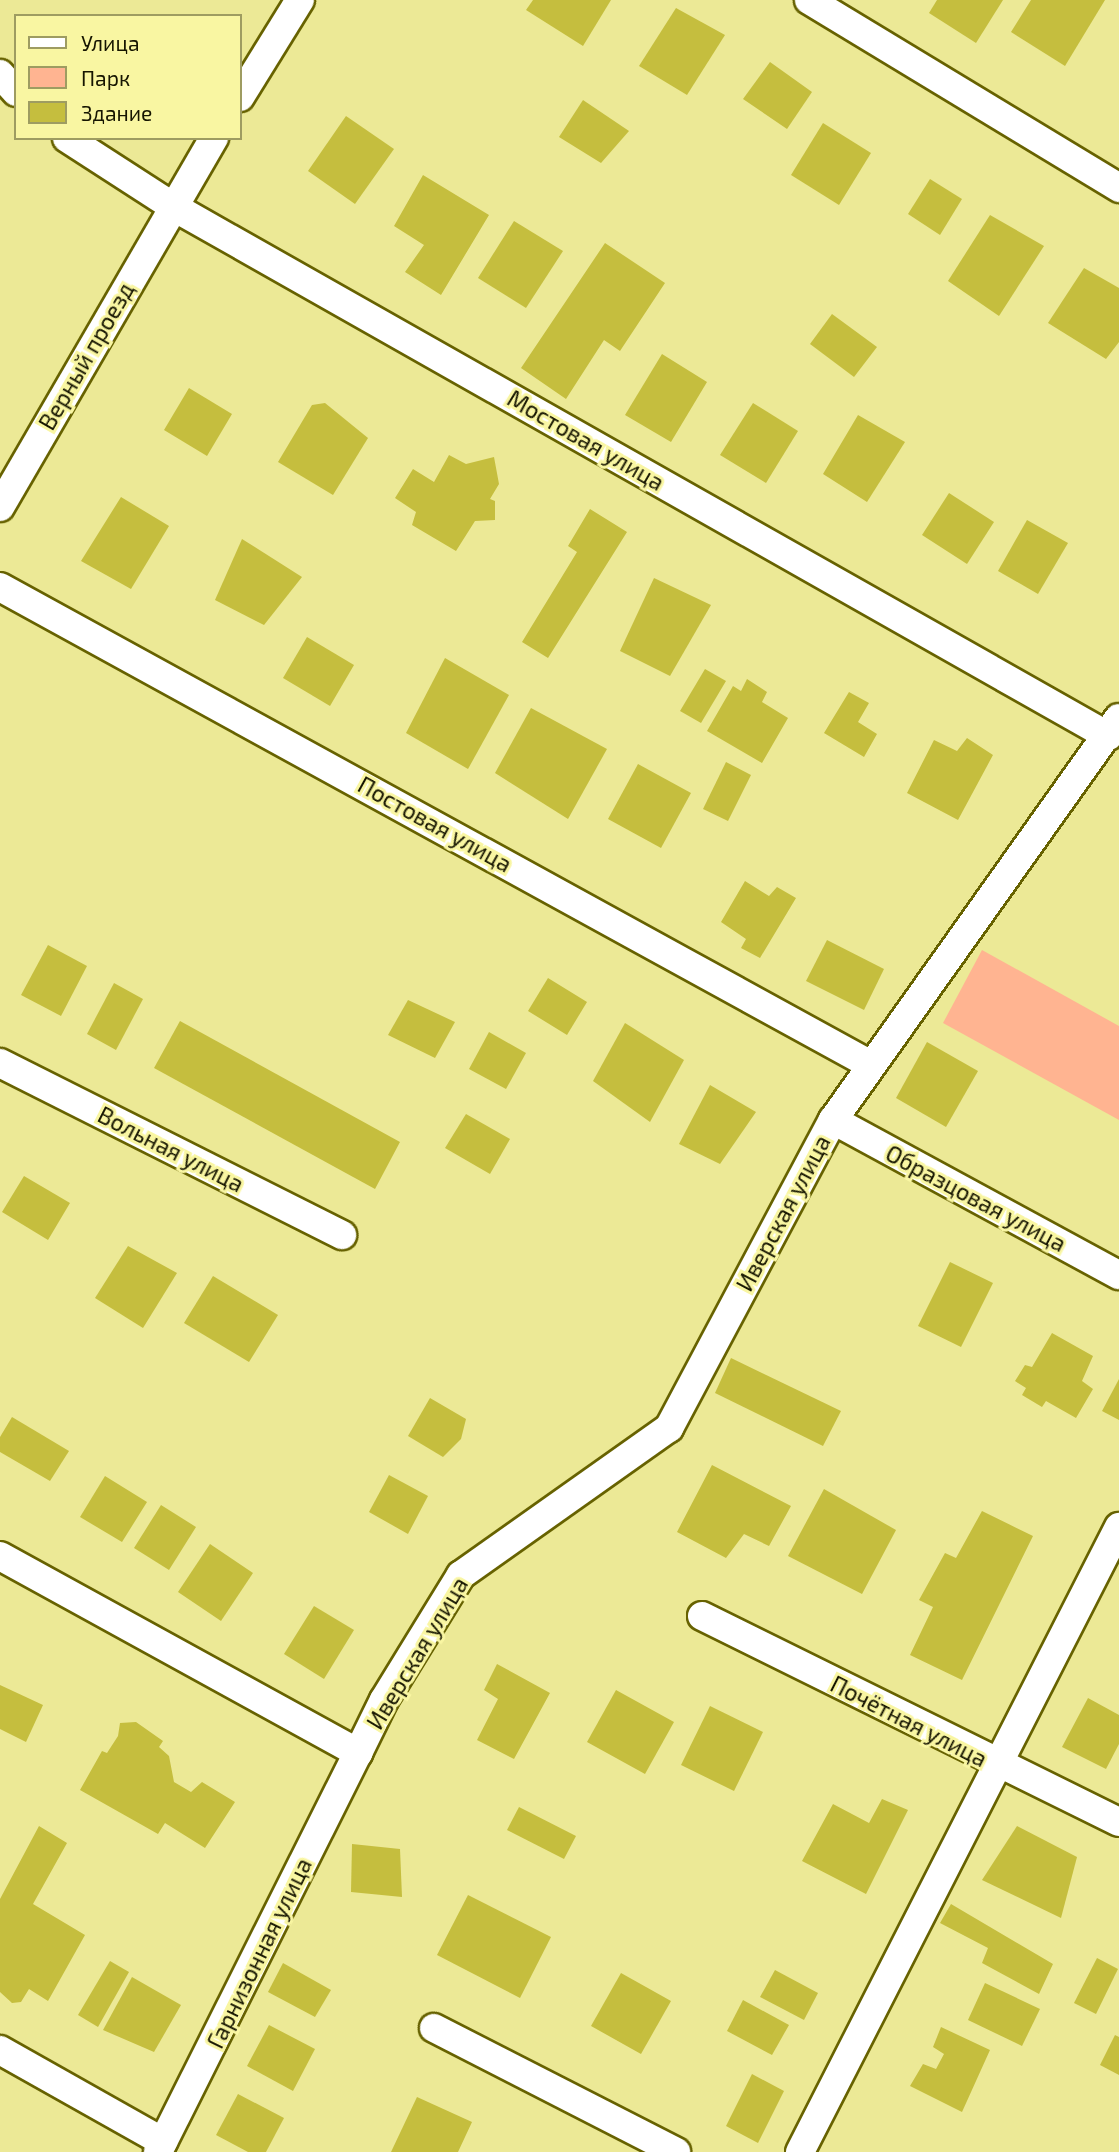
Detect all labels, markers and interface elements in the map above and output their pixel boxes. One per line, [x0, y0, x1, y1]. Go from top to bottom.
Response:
legend [14, 14, 242, 140]
text: Улица [81, 30, 140, 55]
text: Парк [81, 65, 130, 90]
text: Здание [81, 100, 152, 125]
street label: Верный проезд [33, 277, 139, 435]
street label: Мостовая улица [503, 384, 669, 496]
street label: Постовая улица [353, 770, 517, 878]
street label: Вольная улица [93, 1100, 249, 1198]
street label: Иверская улица [730, 1130, 836, 1296]
street label: Образцовая улица [881, 1139, 1071, 1257]
street label: Иверская улица [361, 1572, 473, 1734]
street label: Почётная улица [826, 1670, 992, 1772]
street label: Гарнизонная улица [201, 1853, 317, 2053]

